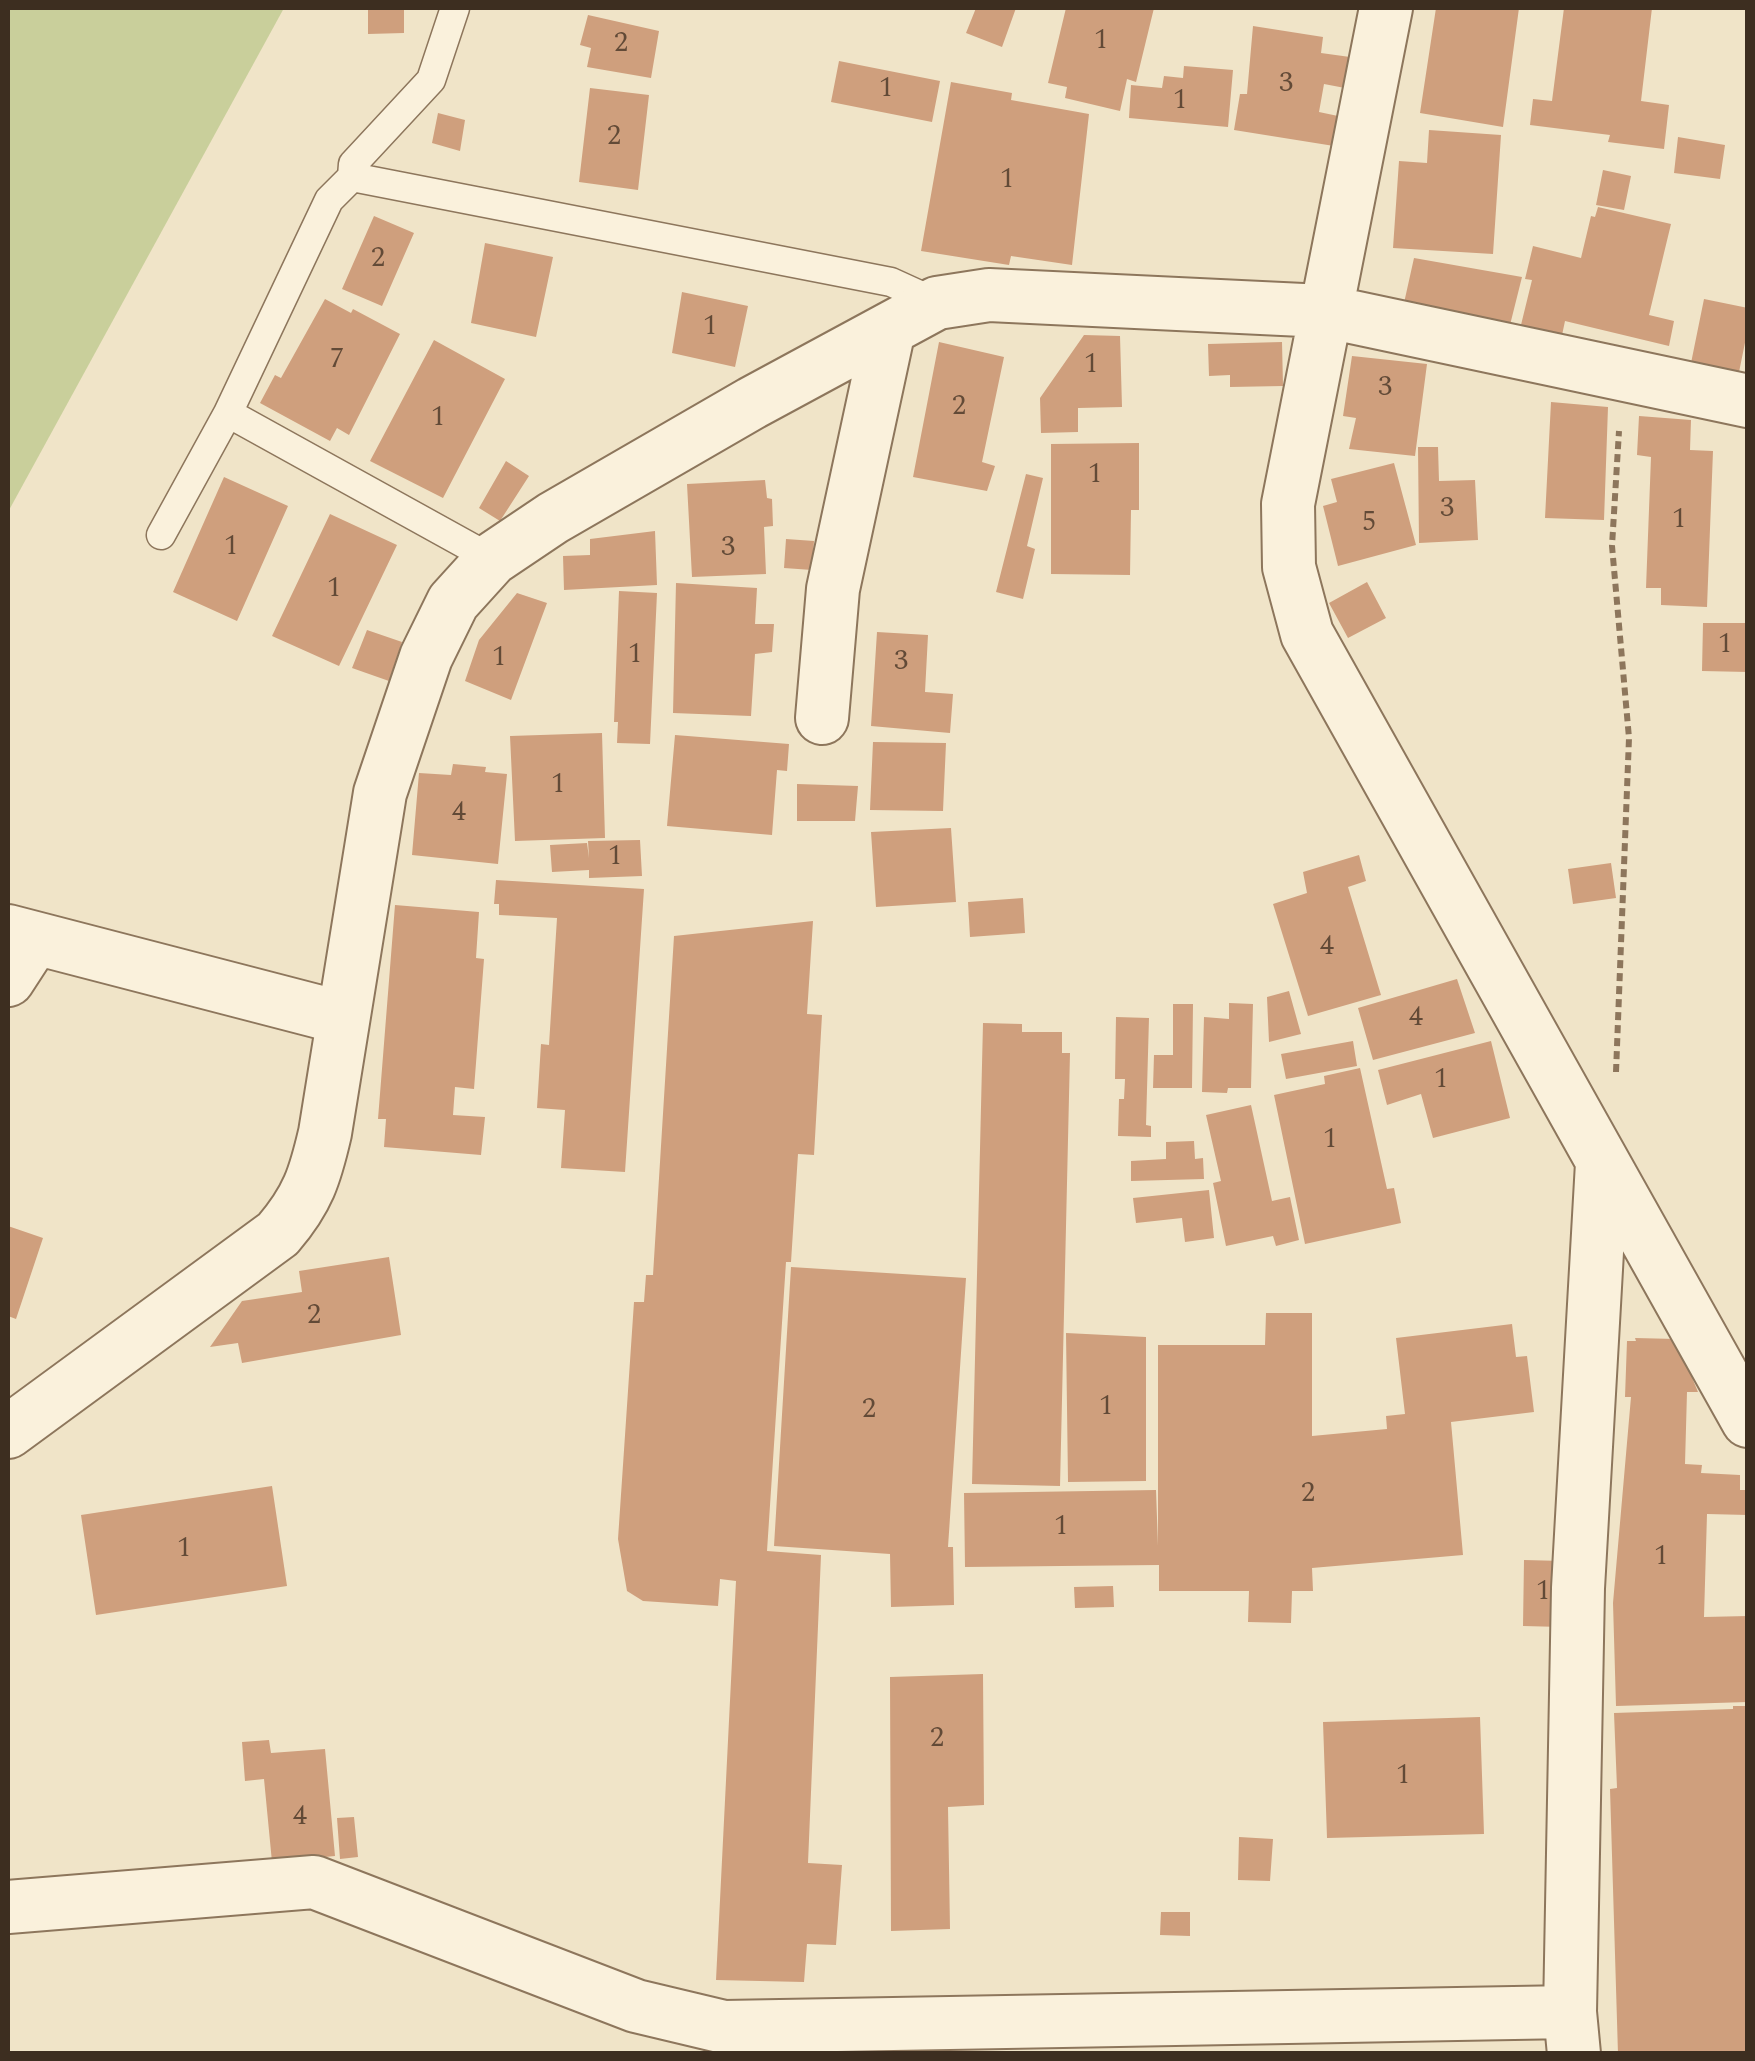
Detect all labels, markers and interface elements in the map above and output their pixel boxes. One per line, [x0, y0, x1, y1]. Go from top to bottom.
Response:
house number: 1 [1094, 26, 1108, 60]
house number: 2 [614, 29, 628, 63]
house number: 3 [1279, 69, 1293, 103]
house number: 1 [879, 74, 893, 108]
house number: 1 [1173, 86, 1187, 120]
house number: 2 [607, 122, 621, 156]
house number: 1 [1000, 165, 1014, 199]
house number: 2 [371, 244, 385, 278]
house number: 1 [703, 312, 717, 346]
house number: 7 [330, 345, 344, 379]
house number: 1 [1084, 350, 1098, 384]
house number: 3 [1378, 373, 1392, 407]
house number: 2 [952, 392, 966, 426]
house number: 1 [431, 403, 445, 437]
house number: 1 [1088, 460, 1102, 494]
house number: 3 [1440, 494, 1454, 528]
house number: 1 [1672, 505, 1686, 539]
house number: 5 [1362, 508, 1376, 542]
house number: 1 [224, 532, 238, 566]
house number: 3 [721, 533, 735, 567]
house number: 1 [327, 574, 341, 608]
house number: 1 [1718, 630, 1732, 664]
house number: 1 [628, 640, 642, 674]
house number: 1 [492, 643, 506, 677]
house number: 3 [894, 647, 908, 681]
house number: 1 [551, 770, 565, 804]
house number: 4 [452, 798, 466, 832]
house number: 1 [608, 842, 622, 876]
house number: 4 [1320, 932, 1334, 966]
house number: 4 [1409, 1003, 1423, 1037]
house number: 1 [1434, 1065, 1448, 1099]
house number: 1 [1323, 1125, 1337, 1159]
house number: 2 [307, 1301, 321, 1335]
house number: 1 [1099, 1392, 1113, 1426]
house number: 2 [862, 1395, 876, 1429]
house number: 2 [1301, 1479, 1315, 1513]
house number: 1 [1054, 1512, 1068, 1546]
house number: 1 [177, 1534, 191, 1568]
house number: 1 [1654, 1542, 1668, 1576]
house number: 1 [1536, 1577, 1550, 1611]
house number: 2 [930, 1724, 944, 1758]
house number: 1 [1396, 1761, 1410, 1795]
house number: 4 [293, 1802, 307, 1836]

